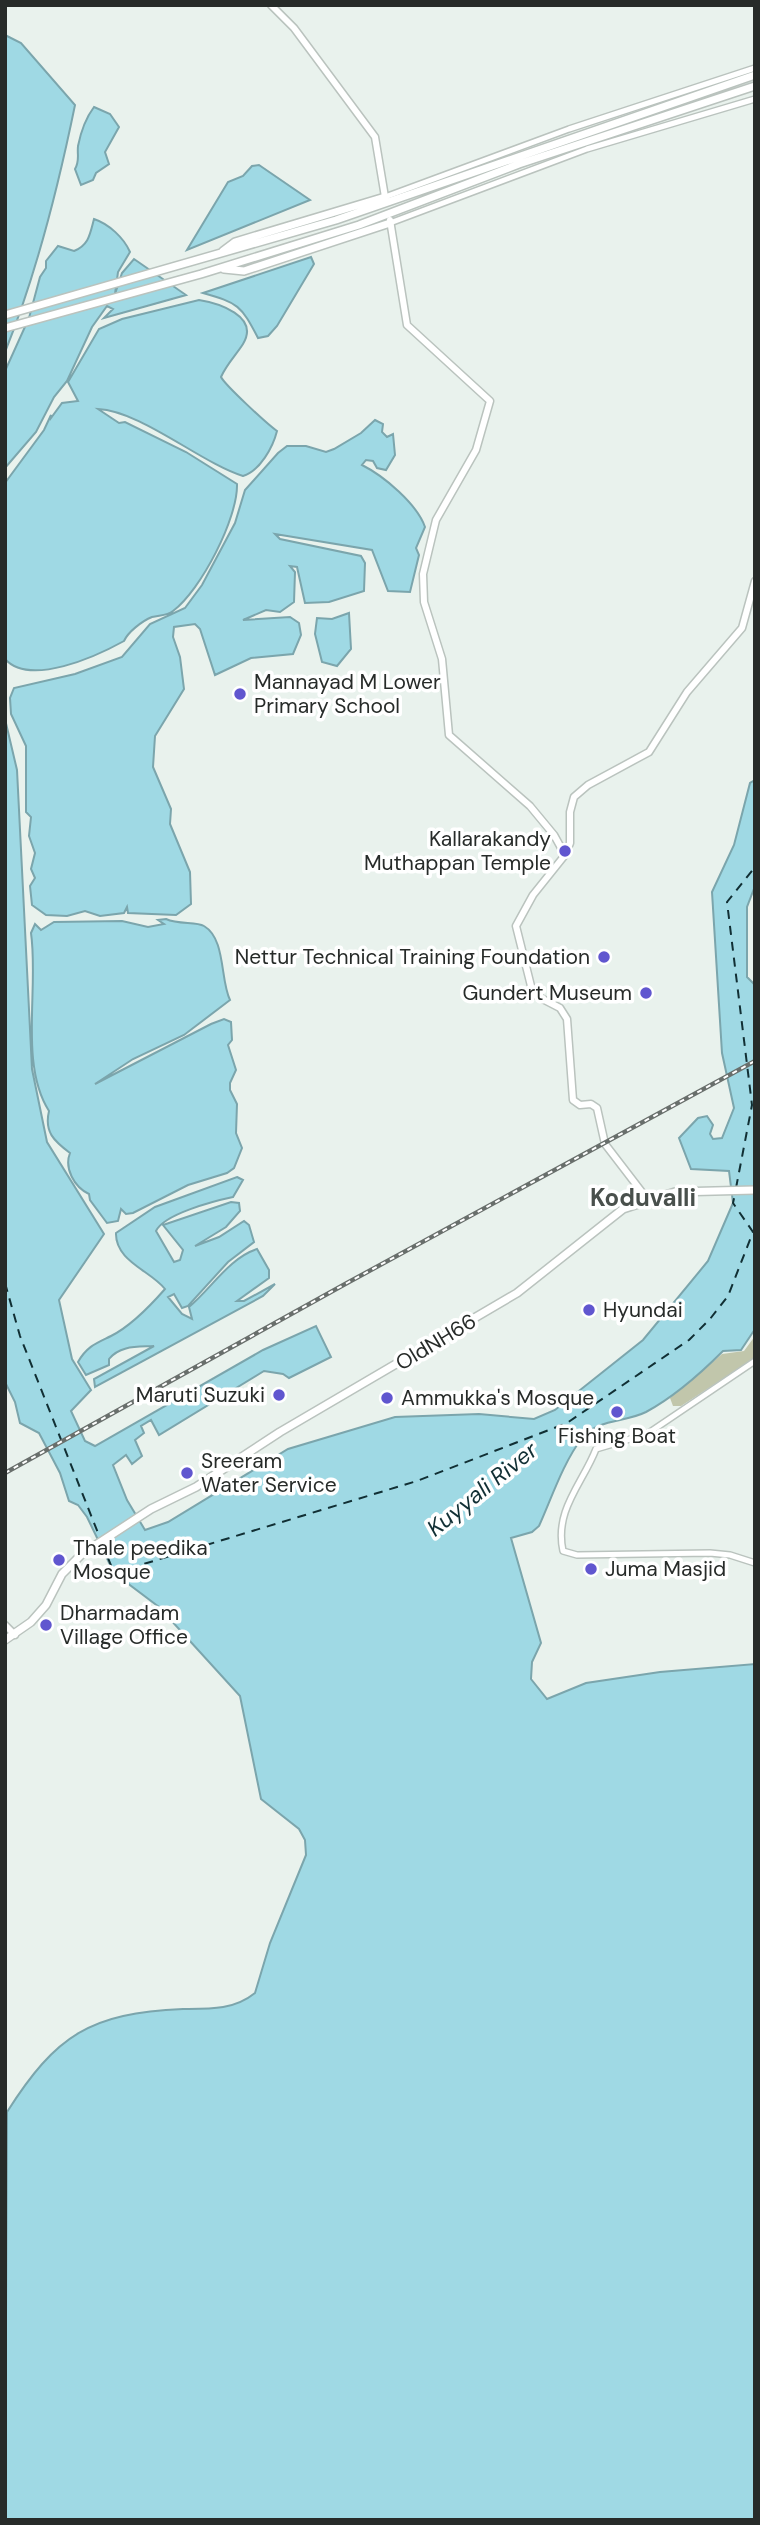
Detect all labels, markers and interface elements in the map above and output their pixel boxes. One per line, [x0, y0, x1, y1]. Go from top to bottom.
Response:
place label: Mannayad M Lower Primary School [254, 668, 441, 720]
marker: Mannayad M Lower Primary School [232, 686, 248, 702]
place label: Kallarakandy Muthappan Temple [364, 825, 551, 877]
marker: Kallarakandy Muthappan Temple [557, 843, 573, 859]
place label: Nettur Technical Training Foundation [235, 943, 590, 971]
marker: Nettur Technical Training Foundation [596, 949, 612, 965]
place label: Gundert Museum [462, 979, 632, 1007]
marker: Gundert Museum [638, 985, 654, 1001]
district label: Koduvalli [590, 1182, 696, 1213]
place label: Hyundai [603, 1296, 683, 1324]
marker: Hyundai [581, 1302, 597, 1318]
street label: OldNH66 [391, 1307, 481, 1377]
place label: Maruti Suzuki [136, 1381, 265, 1409]
place label: Ammukka's Mosque [401, 1384, 594, 1412]
marker: Maruti Suzuki [271, 1387, 287, 1403]
marker: Ammukka's Mosque [379, 1390, 395, 1406]
marker: Fishing Boat [609, 1404, 625, 1420]
place label: Fishing Boat [558, 1422, 676, 1450]
water label: Kuyyali River [420, 1434, 545, 1543]
place label: Sreeram Water Service [201, 1447, 337, 1499]
marker: Sreeram Water Service [179, 1465, 195, 1481]
place label: Thale peedika Mosque [73, 1534, 208, 1586]
marker: Thale peedika Mosque [51, 1552, 67, 1568]
place label: Juma Masjid [605, 1555, 726, 1583]
marker: Juma Masjid [583, 1561, 599, 1577]
place label: Dharmadam Village Office [60, 1599, 188, 1651]
marker: Dharmadam Village Office [38, 1617, 54, 1633]

